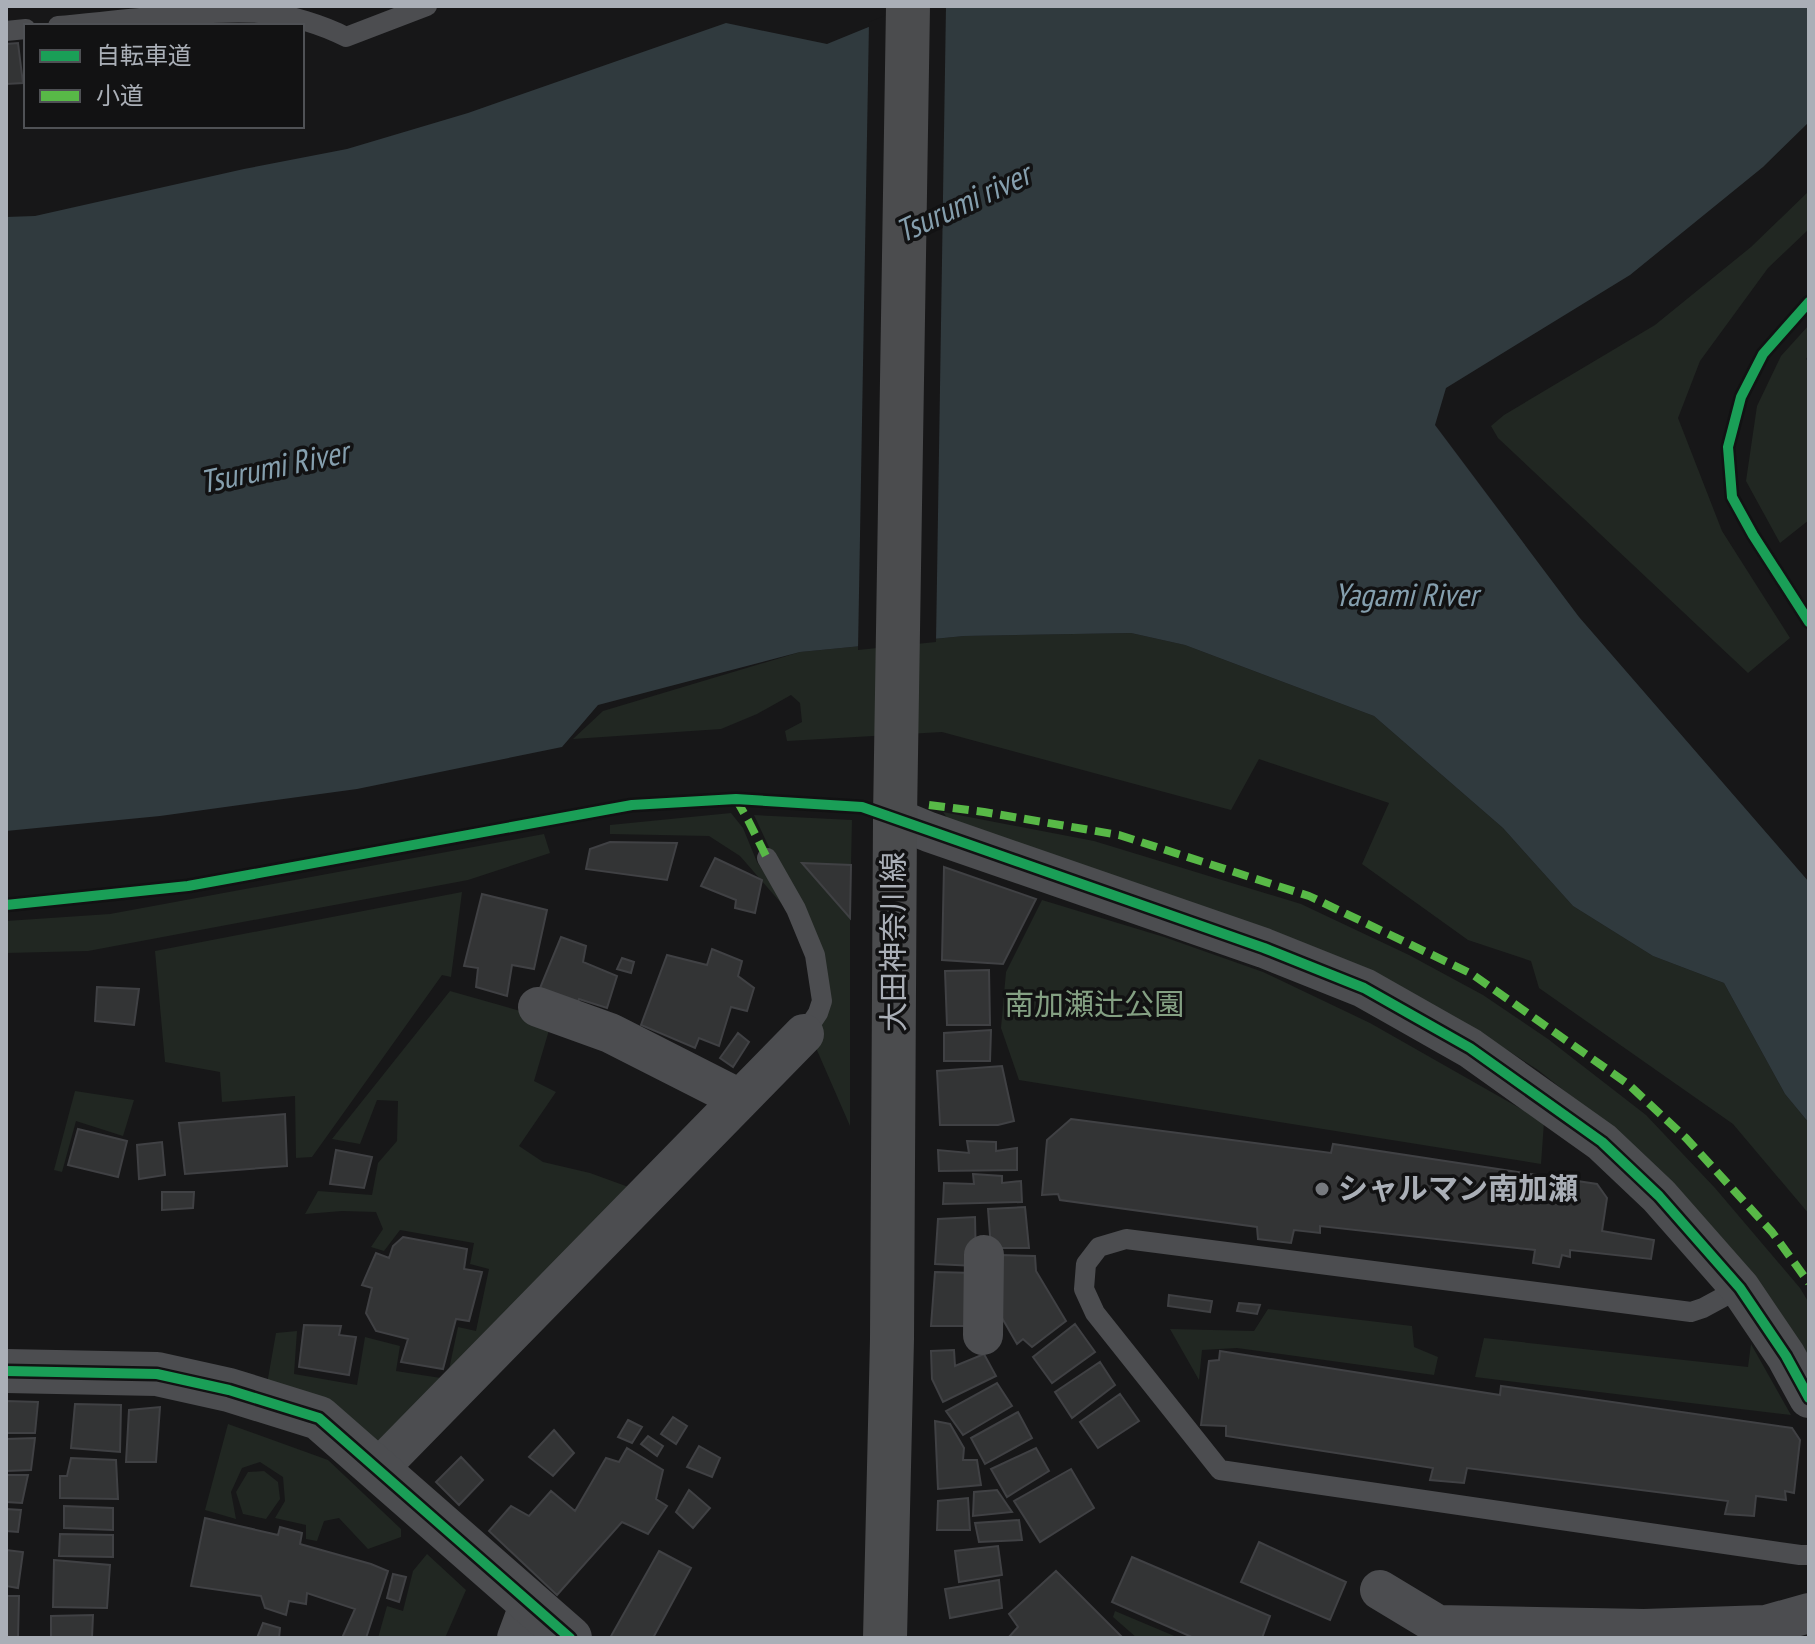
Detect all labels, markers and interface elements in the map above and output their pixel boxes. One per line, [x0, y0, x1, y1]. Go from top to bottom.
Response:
legend [24, 24, 304, 128]
text: 自転車道 [96, 40, 192, 71]
text: 小道 [96, 80, 144, 111]
water label: Tsurumi river [889, 151, 1040, 251]
water label: Tsurumi River [196, 429, 356, 502]
water label: Yagami River [1334, 573, 1482, 615]
street label: 大田神奈川線 [873, 852, 912, 1032]
park label: 南加瀬辻公園 [1004, 984, 1184, 1023]
place label: シャルマン南加瀬 [1338, 1168, 1578, 1207]
marker: シャルマン南加瀬 [1313, 1180, 1331, 1198]

